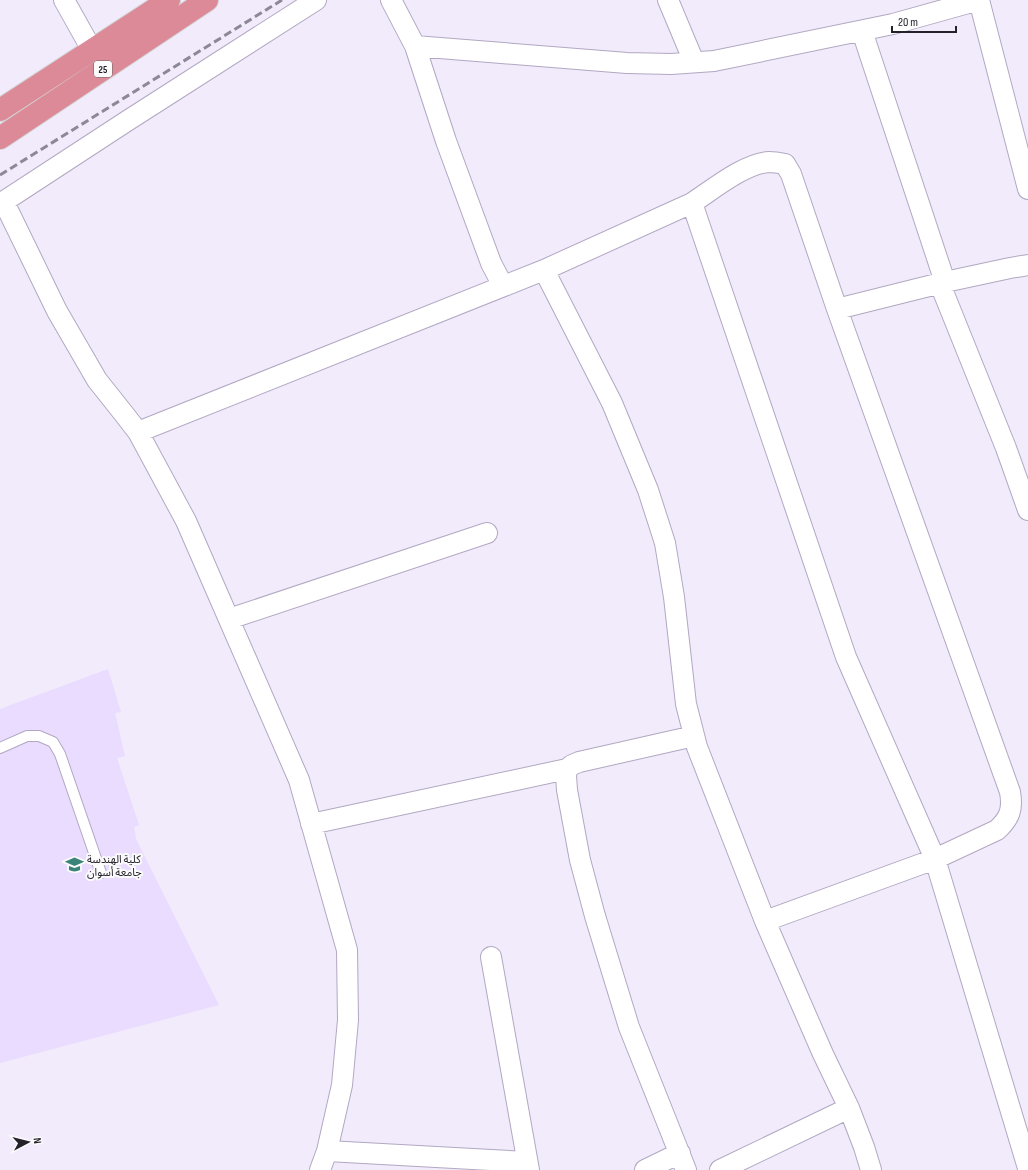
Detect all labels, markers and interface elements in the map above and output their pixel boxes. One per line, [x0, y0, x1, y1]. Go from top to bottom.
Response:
scale bar [892, 8, 956, 34]
text: 20 m [898, 15, 918, 30]
road number: 25 [94, 61, 112, 77]
place label: كلية الهندسة جامعة أسوان [87, 853, 142, 879]
school or university icon: كلية الهندسة جامعة أسوان [64, 855, 84, 875]
north arrow [8, 1122, 48, 1162]
text: N [31, 1137, 44, 1145]

